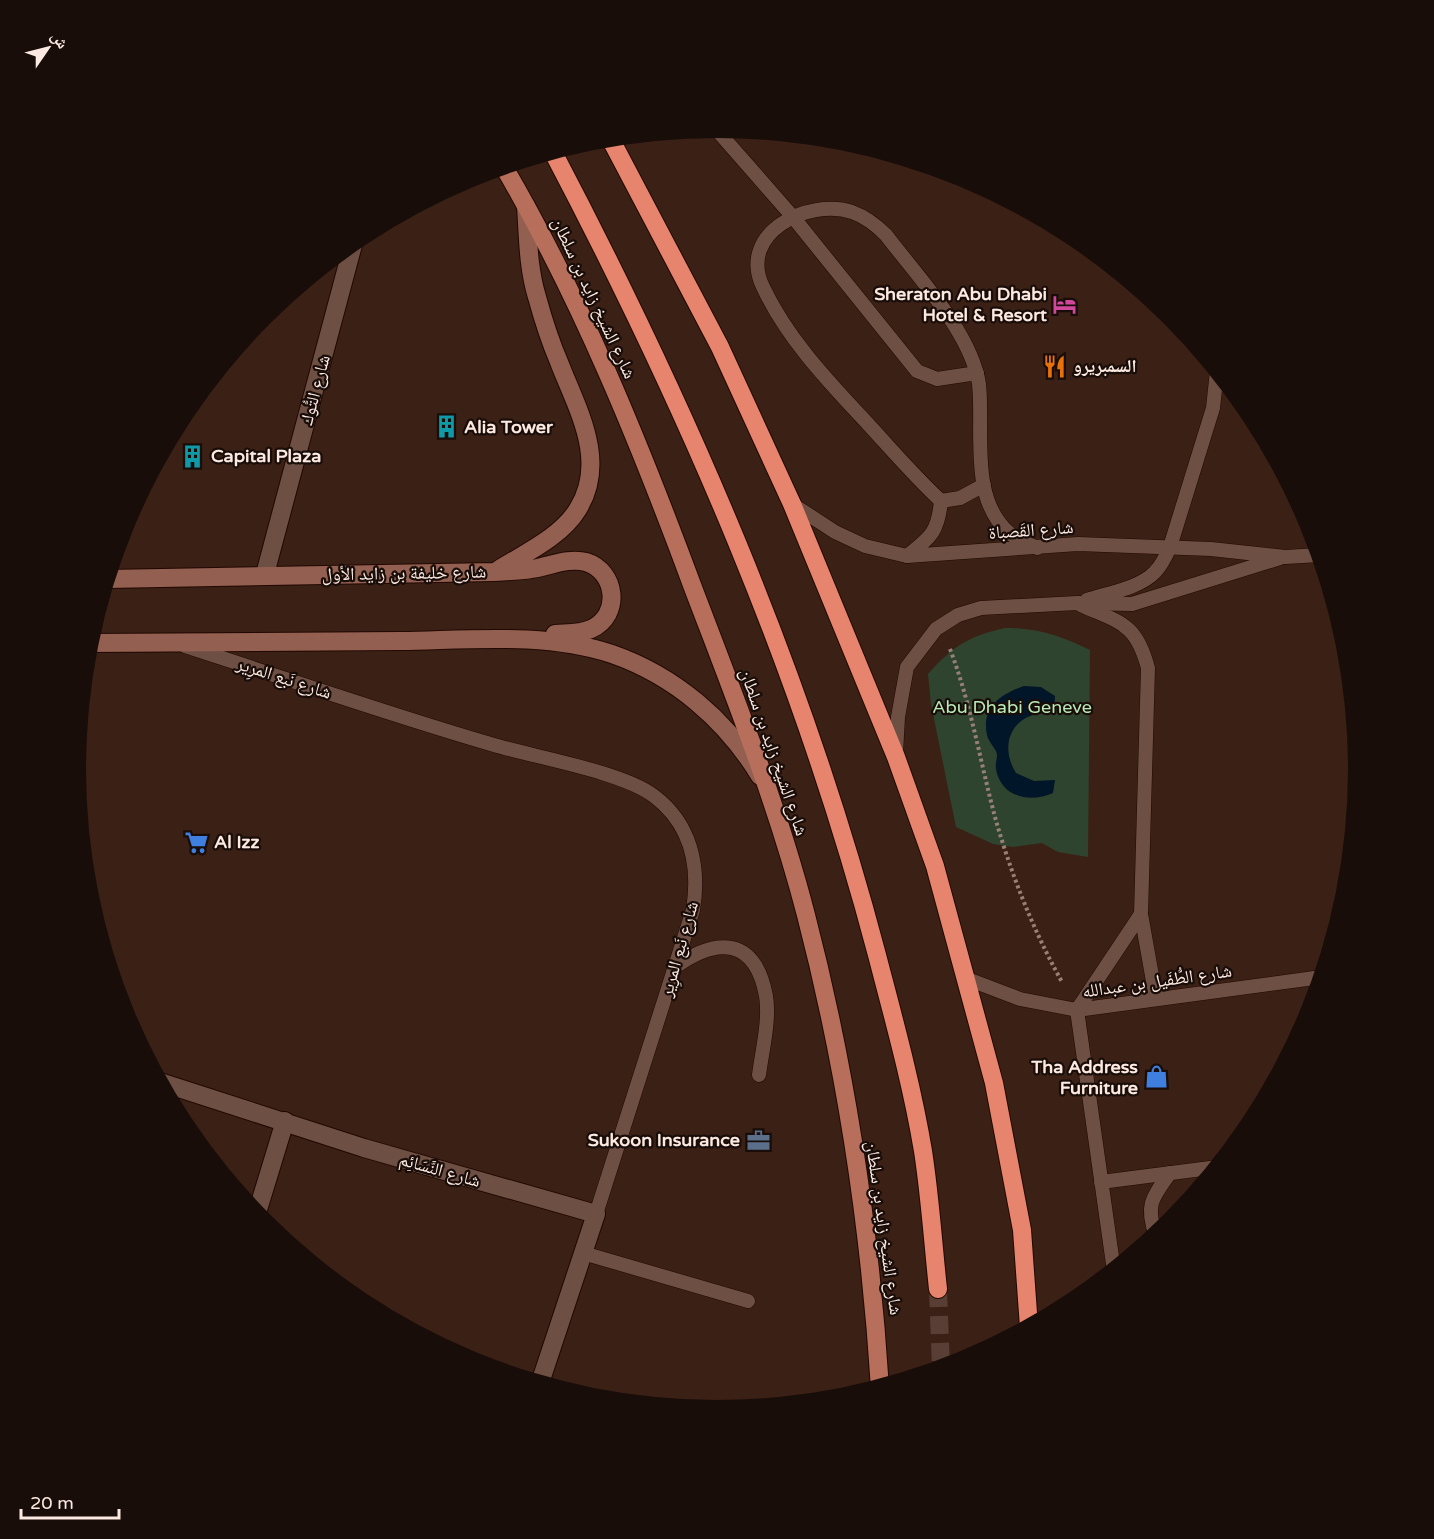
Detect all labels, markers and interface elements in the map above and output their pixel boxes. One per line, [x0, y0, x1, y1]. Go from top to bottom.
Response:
north arrow [18, 18, 78, 78]
text: ش [46, 27, 73, 53]
street label: شارع الشيخ زايد بن سلطان [546, 214, 641, 383]
place label: Sheraton Abu Dhabi Hotel & Resort [874, 283, 1047, 326]
hotel icon: Sheraton Abu Dhabi Hotel & Resort [1052, 291, 1078, 317]
street label: شارع التُّوك [295, 352, 335, 428]
restaurant icon: السمبريرو [1042, 353, 1068, 379]
place label: السمبريرو [1073, 355, 1137, 377]
building icon: Alia Tower [433, 414, 459, 440]
place label: Alia Tower [464, 416, 554, 438]
building icon: Capital Plaza [180, 443, 206, 469]
place label: Capital Plaza [211, 445, 321, 467]
street label: شارع القَصباة [988, 516, 1074, 544]
street label: شارع خليفة بن زايد الأول [322, 561, 486, 585]
street label: شارع نَبع المرِير [232, 652, 334, 706]
street label: شارع الشيخ زايد بن سلطان [734, 665, 813, 839]
park label: Abu Dhabi Geneve [932, 696, 1092, 718]
supermarket icon: Al Izz [183, 829, 209, 855]
place label: Al Izz [214, 831, 260, 853]
street label: شارع نَبع المرِير [655, 899, 705, 1001]
street label: شارع الطُّفَيل بن عبدالله [1081, 960, 1233, 1002]
place label: Tha Address Furniture [1030, 1056, 1138, 1099]
shop icon: Tha Address Furniture [1143, 1064, 1169, 1090]
office icon: Sukoon Insurance [745, 1127, 771, 1153]
place label: Sukoon Insurance [588, 1129, 740, 1151]
street label: شارع الشيخ زايد بن سلطان [860, 1140, 907, 1317]
street label: شارع النَّسَائِم [397, 1148, 483, 1193]
scale bar [21, 1482, 118, 1520]
text: 20 m [30, 1492, 74, 1514]

